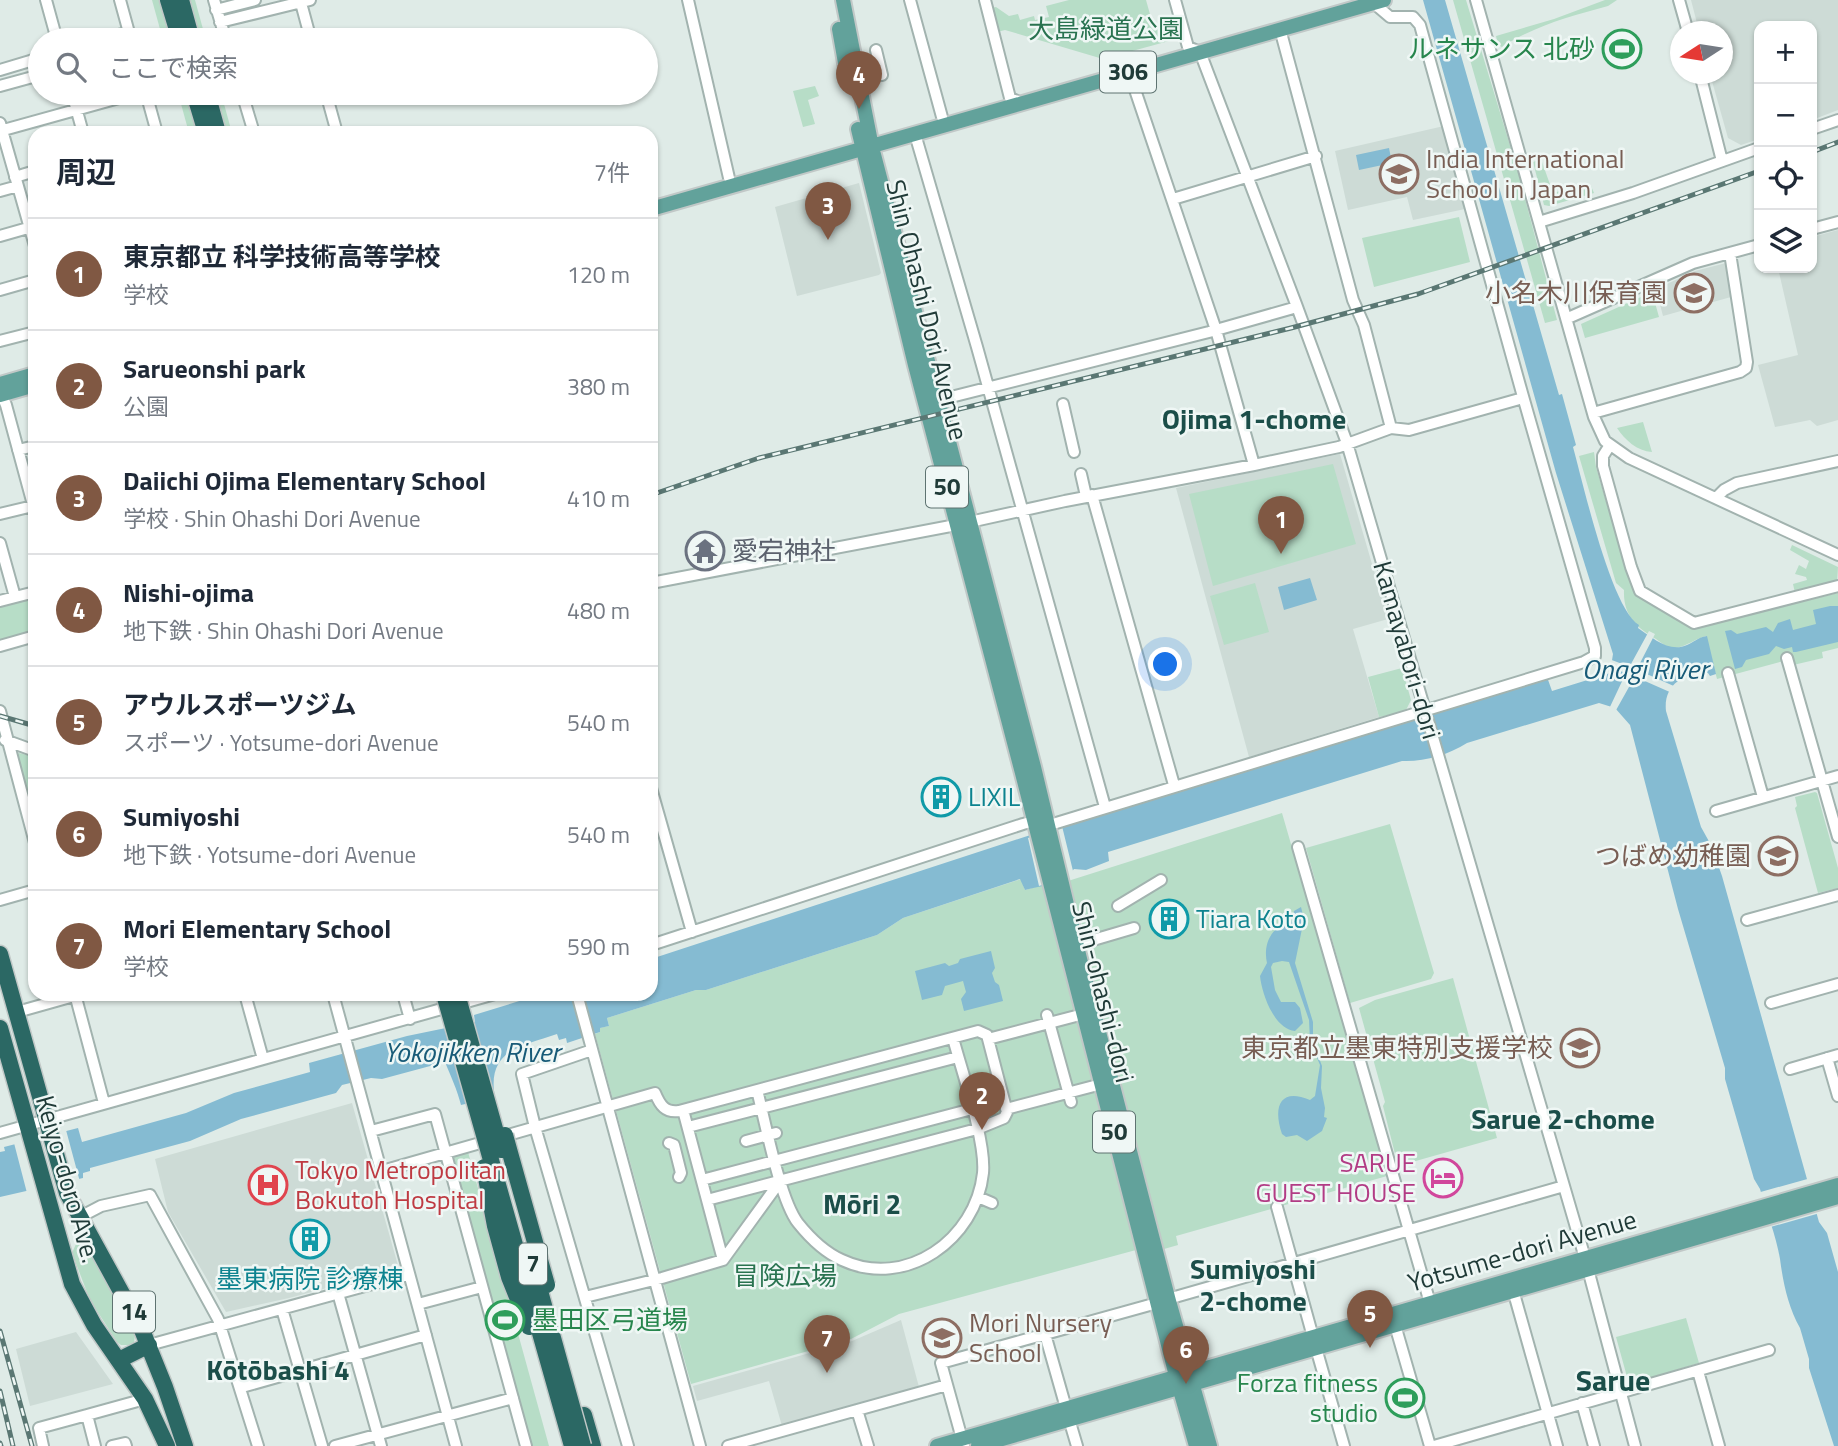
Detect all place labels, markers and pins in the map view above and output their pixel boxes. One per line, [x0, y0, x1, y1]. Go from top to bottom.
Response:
sports icon: ルネサンス 北砂 [1601, 28, 1643, 70]
place label: ルネサンス 北砂 [1408, 29, 1595, 68]
pin: 4 [836, 51, 882, 109]
place label: India International School in Japan [1426, 139, 1625, 208]
school or university icon: India International School in Japan [1378, 153, 1420, 195]
pin: 3 [805, 182, 851, 240]
school or university icon: 小名木川保育園 [1673, 272, 1715, 314]
place label: 小名木川保育園 [1485, 273, 1667, 312]
pin: 1 [1258, 496, 1304, 554]
temple icon: 愛宕神社 [684, 530, 726, 572]
place label: 愛宕神社 [732, 531, 836, 570]
building icon: LIXIL [920, 776, 962, 818]
place label: LIXIL [968, 777, 1021, 816]
school or university icon: つばめ幼稚園 [1757, 835, 1799, 877]
place label: つばめ幼稚園 [1595, 836, 1751, 875]
building icon: Tiara Koto [1148, 898, 1190, 940]
place label: Tiara Koto [1196, 899, 1307, 938]
school or university icon: 東京都立墨東特別支援学校 [1559, 1027, 1601, 1069]
place label: 東京都立墨東特別支援学校 [1241, 1028, 1553, 1067]
pin: 2 [959, 1072, 1005, 1130]
place label: SARUE GUEST HOUSE [1256, 1143, 1416, 1212]
place label: Tokyo Metropolitan Bokutoh Hospital [295, 1150, 506, 1219]
hotel icon: SARUE GUEST HOUSE [1422, 1157, 1464, 1199]
hospital icon: Tokyo Metropolitan Bokutoh Hospital [247, 1164, 289, 1206]
building icon: 墨東病院 診療棟 [289, 1218, 331, 1260]
place label: 墨東病院 診療棟 [216, 1259, 404, 1298]
pin: 5 [1347, 1290, 1393, 1348]
sports icon: 墨田区弓道場 [484, 1299, 526, 1341]
place label: 墨田区弓道場 [532, 1300, 688, 1339]
place label: Mori Nursery School [969, 1303, 1112, 1372]
pin: 7 [804, 1315, 850, 1373]
school or university icon: Mori Nursery School [921, 1317, 963, 1359]
pin: 6 [1163, 1326, 1209, 1384]
place label: Forza fitness studio [1237, 1363, 1378, 1432]
sports icon: Forza fitness studio [1384, 1377, 1426, 1419]

